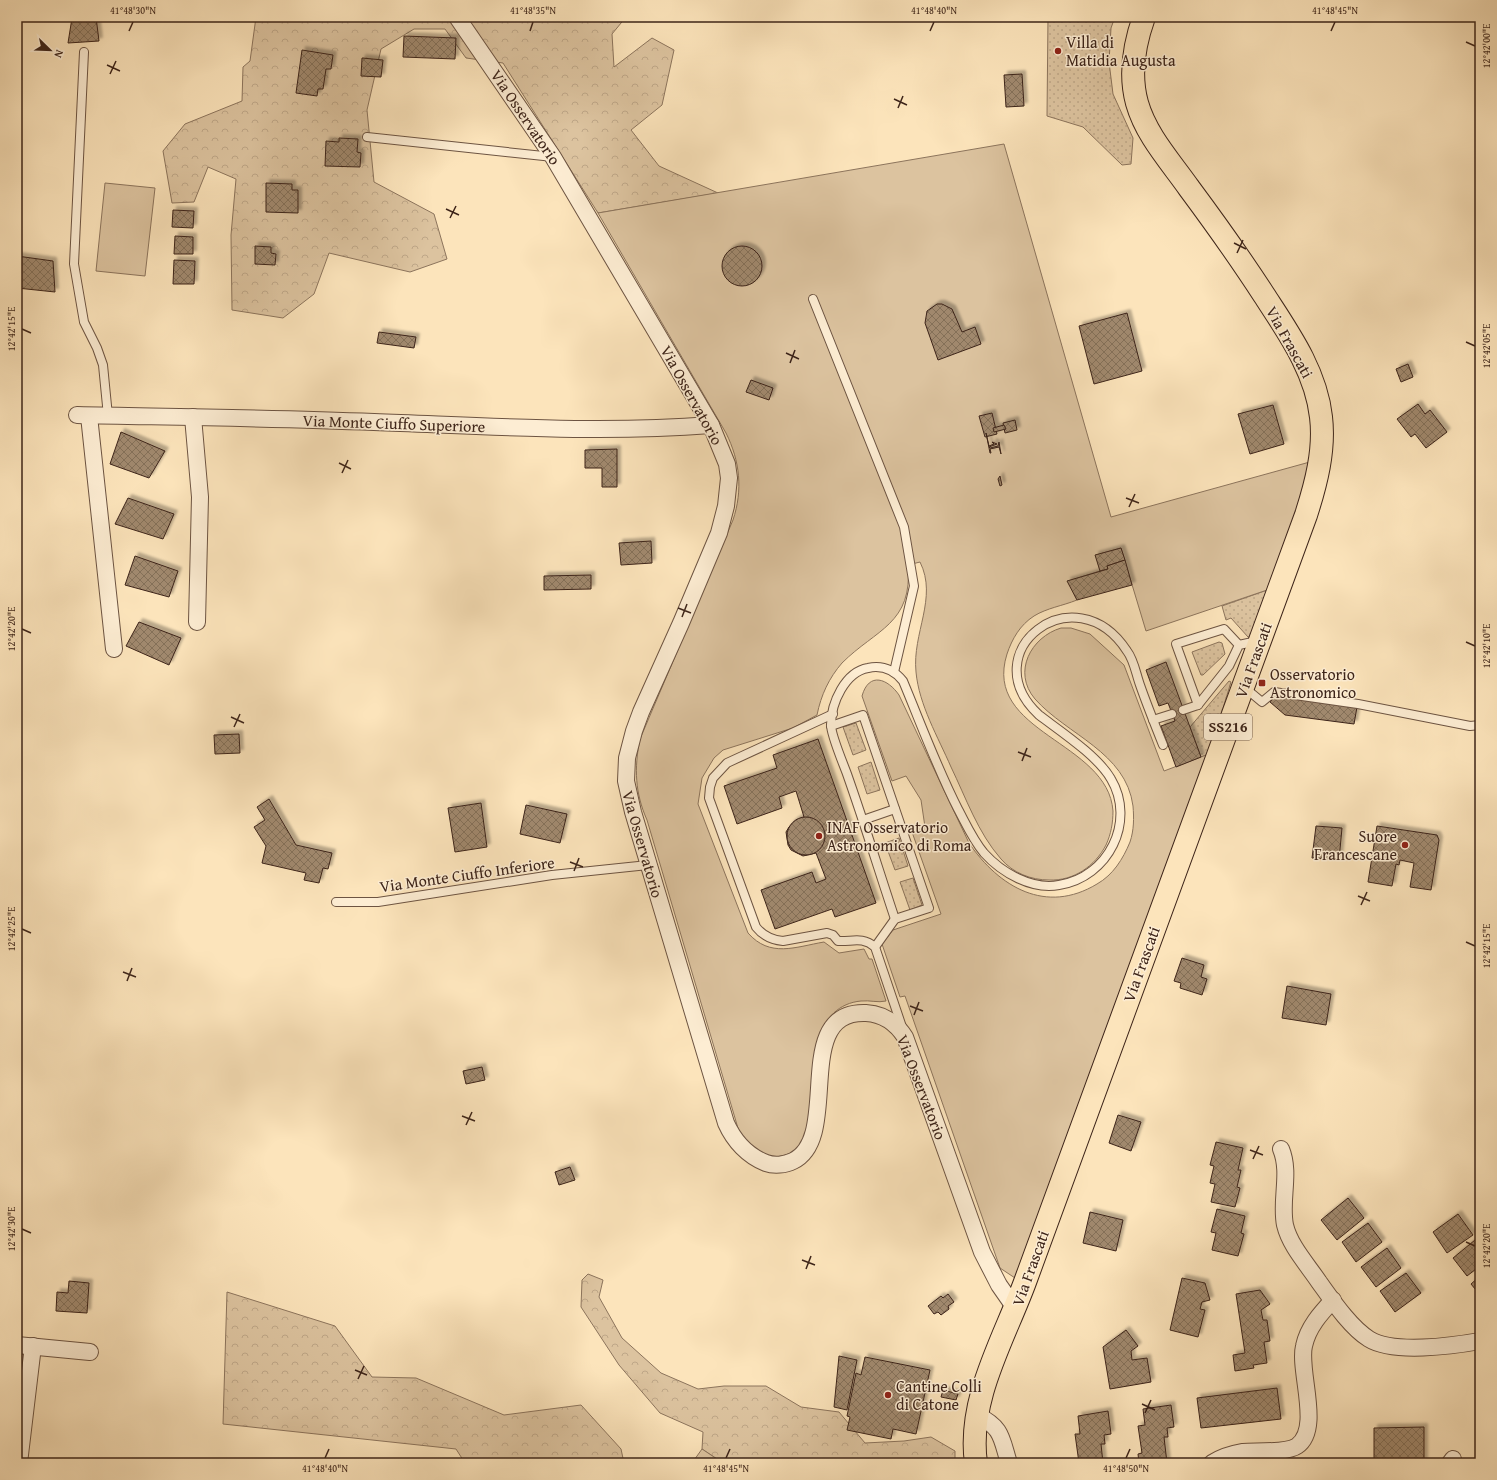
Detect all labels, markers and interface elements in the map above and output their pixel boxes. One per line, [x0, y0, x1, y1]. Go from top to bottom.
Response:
text: 41°48'30"N [110, 3, 156, 18]
text: 41°48'35"N [510, 3, 556, 18]
text: 41°48'40"N [911, 3, 957, 18]
text: 41°48'45"N [1312, 3, 1358, 18]
text: 12°42'00"E [1479, 24, 1494, 68]
north arrow [30, 30, 70, 70]
place label: Villa di Matidia Augusta [1066, 30, 1176, 72]
marker: Villa di Matidia Augusta [1053, 46, 1063, 56]
text: N [50, 47, 68, 61]
street label: Via Osservatorio [485, 64, 567, 170]
street label: Via Frascati [1260, 302, 1320, 383]
text: 12°42'15"E [4, 307, 19, 351]
text: 12°42'05"E [1479, 324, 1494, 368]
street label: Via Osservatorio [655, 341, 729, 449]
street label: Via Monte Ciuffo Superiore [302, 408, 486, 438]
text: 12°42'20"E [4, 607, 19, 651]
street label: Via Frascati [1228, 618, 1278, 701]
text: 12°42'10"E [1479, 624, 1494, 668]
place label: Osservatorio Astronomico [1270, 662, 1356, 704]
marker: Osservatorio Astronomico [1257, 678, 1267, 688]
road number: SS216 [1204, 714, 1252, 740]
street label: Via Osservatorio [616, 787, 670, 901]
place label: INAF Osservatorio Astronomico di Roma [827, 815, 972, 857]
place label: Suore Francescane [1314, 824, 1397, 866]
marker: INAF Osservatorio Astronomico di Roma [814, 831, 824, 841]
marker: Suore Francescane [1400, 840, 1410, 850]
street label: Via Monte Ciuffo Inferiore [378, 850, 556, 898]
text: 12°42'25"E [4, 907, 19, 951]
street label: Via Frascati [1116, 922, 1166, 1005]
text: 12°42'15"E [1479, 924, 1494, 968]
street label: Via Osservatorio [891, 1031, 953, 1143]
text: 12°42'30"E [4, 1207, 19, 1251]
text: 12°42'20"E [1479, 1224, 1494, 1268]
street label: Via Frascati [1005, 1226, 1055, 1309]
place label: Cantine Colli di Catone [896, 1374, 982, 1416]
marker: Cantine Colli di Catone [883, 1390, 893, 1400]
text: 41°48'40"N [302, 1461, 348, 1476]
text: 41°48'45"N [703, 1461, 749, 1476]
text: 41°48'50"N [1103, 1461, 1149, 1476]

